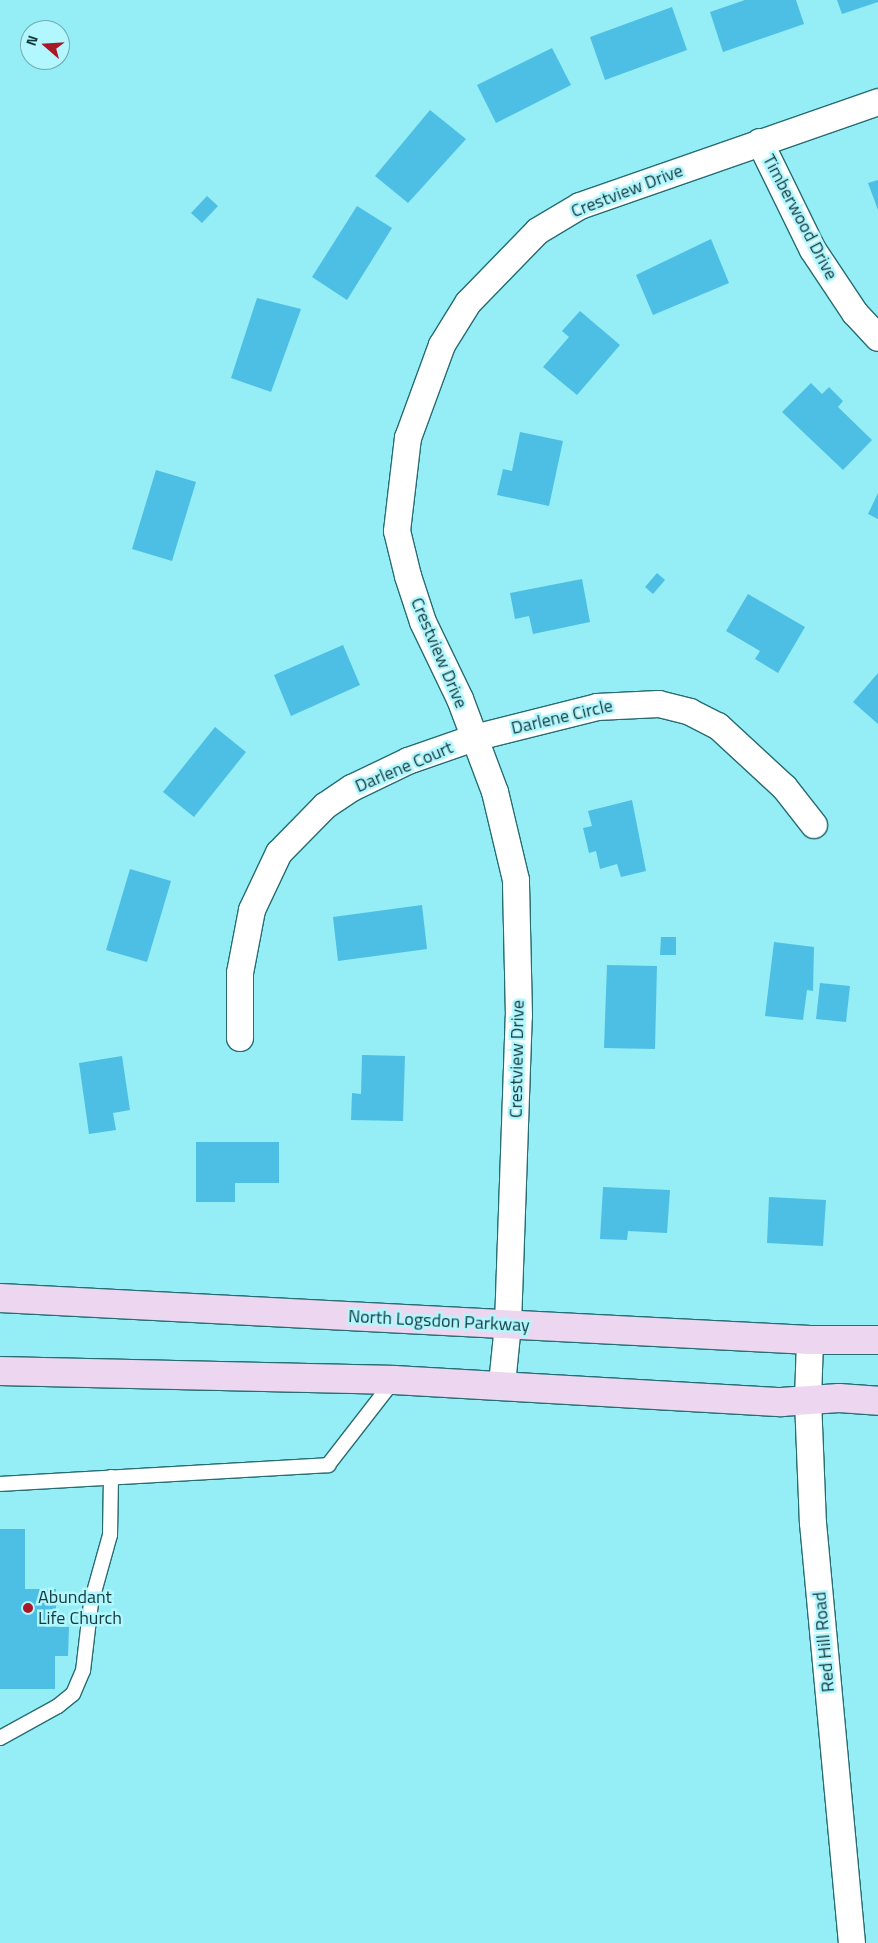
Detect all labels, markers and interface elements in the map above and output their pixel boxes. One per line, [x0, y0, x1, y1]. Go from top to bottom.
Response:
north arrow [20, 20, 70, 70]
text: N [20, 32, 43, 48]
street label: Timberwood Drive [758, 151, 842, 283]
street label: Crestview Drive [568, 160, 686, 222]
street label: Crestview Drive [406, 594, 472, 712]
street label: Darlene Circle [509, 695, 615, 739]
street label: Darlene Court [352, 737, 456, 797]
street label: Crestview Drive [505, 1000, 529, 1118]
street label: North Logsdon Parkway [348, 1305, 530, 1337]
place label: Abundant Life Church [38, 1587, 122, 1630]
street label: Red Hill Road [809, 1591, 839, 1693]
marker: Abundant Life Church [22, 1602, 34, 1614]

